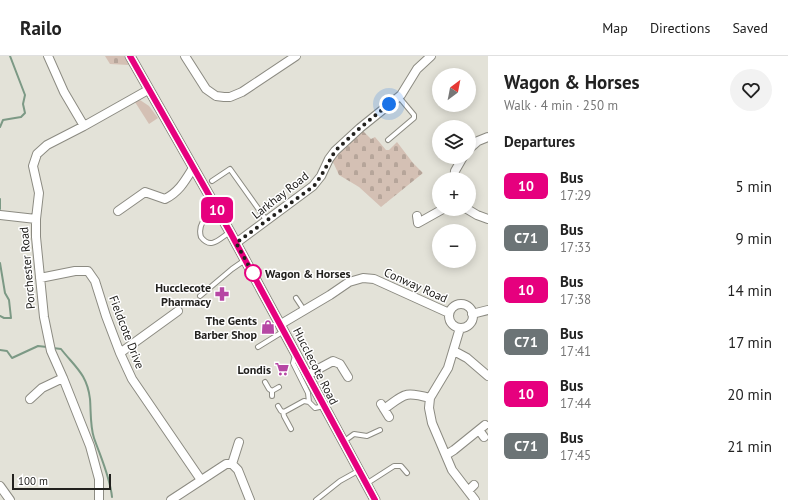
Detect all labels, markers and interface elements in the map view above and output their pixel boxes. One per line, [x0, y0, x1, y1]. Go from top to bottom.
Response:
text: Railo [20, 16, 62, 40]
text: Map [602, 19, 628, 37]
text: Directions [650, 19, 710, 37]
text: Saved [732, 19, 768, 37]
north arrow [432, 68, 476, 112]
map controls [432, 68, 476, 268]
button: heart [730, 69, 772, 111]
text: Wagon & Horses [504, 70, 640, 94]
your location [379, 94, 399, 114]
text: Walk · 4 min · 250 m [504, 97, 618, 114]
button: layers [432, 120, 476, 164]
text: Departures [504, 132, 575, 151]
street label: Larkhay Road [249, 168, 311, 222]
text: Bus [560, 168, 583, 187]
button: + [432, 172, 476, 216]
text: 10 [518, 177, 534, 195]
text: 5 min [735, 177, 772, 196]
text: 17:29 [560, 187, 591, 204]
line badge: 10 [199, 197, 235, 223]
text: 10 [209, 201, 225, 219]
text: Bus [560, 220, 583, 239]
button: − [432, 224, 476, 268]
street label: Porchester Road [16, 226, 38, 310]
text: C71 [514, 229, 538, 247]
text: 9 min [735, 229, 772, 248]
text: 17:33 [560, 239, 591, 256]
marker: Wagon & Horses [244, 264, 262, 282]
street label: Conway Road [382, 264, 450, 306]
place label: Wagon & Horses [265, 266, 351, 281]
text: Bus [560, 272, 583, 291]
place label: Hucclecote Pharmacy [155, 280, 211, 309]
text: 10 [518, 281, 534, 299]
text: 14 min [727, 281, 772, 300]
pharmacy icon: Hucclecote Pharmacy [214, 286, 230, 302]
text: 17:38 [560, 291, 591, 308]
street label: Fieldcote Drive [106, 293, 148, 371]
place label: The Gents Barber Shop [194, 313, 258, 342]
shop icon: The Gents Barber Shop [260, 319, 276, 335]
text: Bus [560, 324, 583, 343]
street label: Hucclecote Road [290, 325, 342, 407]
text: C71 [514, 333, 538, 351]
text: 17 min [728, 333, 772, 352]
text: 17:41 [560, 343, 591, 360]
supermarket icon: Londis [274, 361, 290, 377]
place label: Londis [238, 362, 271, 377]
text: Bus [560, 376, 583, 395]
text: 10 [518, 385, 534, 403]
text: 20 min [727, 385, 772, 404]
text: 17:44 [560, 395, 591, 412]
text: Bus [560, 428, 583, 447]
text: C71 [514, 437, 538, 455]
text: 21 min [727, 437, 772, 456]
text: 17:45 [560, 447, 591, 464]
scale bar [12, 472, 111, 491]
text: 100 m [18, 474, 48, 488]

